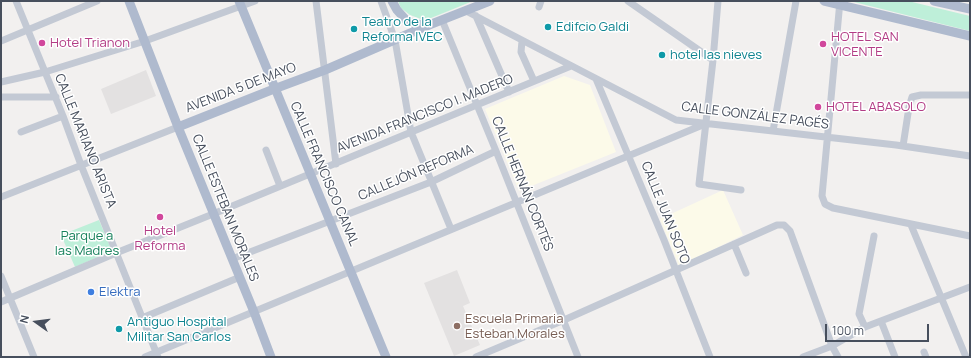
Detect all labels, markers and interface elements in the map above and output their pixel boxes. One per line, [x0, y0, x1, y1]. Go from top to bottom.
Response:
place label: Teatro de la Reforma IVEC [362, 14, 443, 45]
place label: Edifcio Galdi [556, 19, 629, 35]
marker: Edifcio Galdi [543, 22, 553, 32]
marker: Teatro de la Reforma IVEC [349, 24, 359, 34]
place label: HOTEL SAN VICENTE [831, 29, 899, 60]
place label: Hotel Trianon [50, 35, 130, 51]
marker: Hotel Trianon [37, 38, 47, 48]
marker: HOTEL SAN VICENTE [818, 39, 828, 49]
place label: hotel las nieves [670, 47, 762, 63]
marker: hotel las nieves [657, 50, 667, 60]
street label: AVENIDA 5 DE MAYO [184, 60, 298, 116]
street label: AVENIDA FRANCISCO I. MADERO [334, 71, 516, 157]
street label: CALLE MARIANO ARISTA [51, 72, 119, 210]
street label: CALLE GONZÁLEZ PAGÉS [680, 99, 830, 133]
place label: HOTEL ABASOLO [826, 99, 926, 115]
street label: CALLE FRANCISCO CANAL [287, 100, 361, 248]
marker: HOTEL ABASOLO [813, 102, 823, 112]
street label: CALLE HERNÁN CORTÉS [488, 115, 556, 253]
street label: CALLE ESTEBAN MORALES [188, 132, 262, 284]
street label: CALLEJÓN REFORMA [356, 142, 476, 204]
street label: CALLE JUAN SOTO [637, 159, 693, 267]
marker: Hotel Reforma [155, 212, 165, 222]
place label: Hotel Reforma [135, 223, 185, 254]
park label: Parque a las Madres [55, 228, 119, 259]
place label: Elektra [99, 284, 140, 300]
marker: Elektra [86, 287, 96, 297]
north arrow [16, 302, 56, 342]
place label: Escuela Primaria Esteban Morales [465, 311, 565, 342]
text: N [16, 313, 32, 325]
place label: Antiguo Hospital Militar San Carlos [127, 314, 231, 345]
scale bar [827, 316, 931, 342]
marker: Escuela Primaria Esteban Morales [452, 321, 462, 331]
text: 100 m [832, 322, 864, 339]
marker: Antiguo Hospital Militar San Carlos [114, 324, 124, 334]

